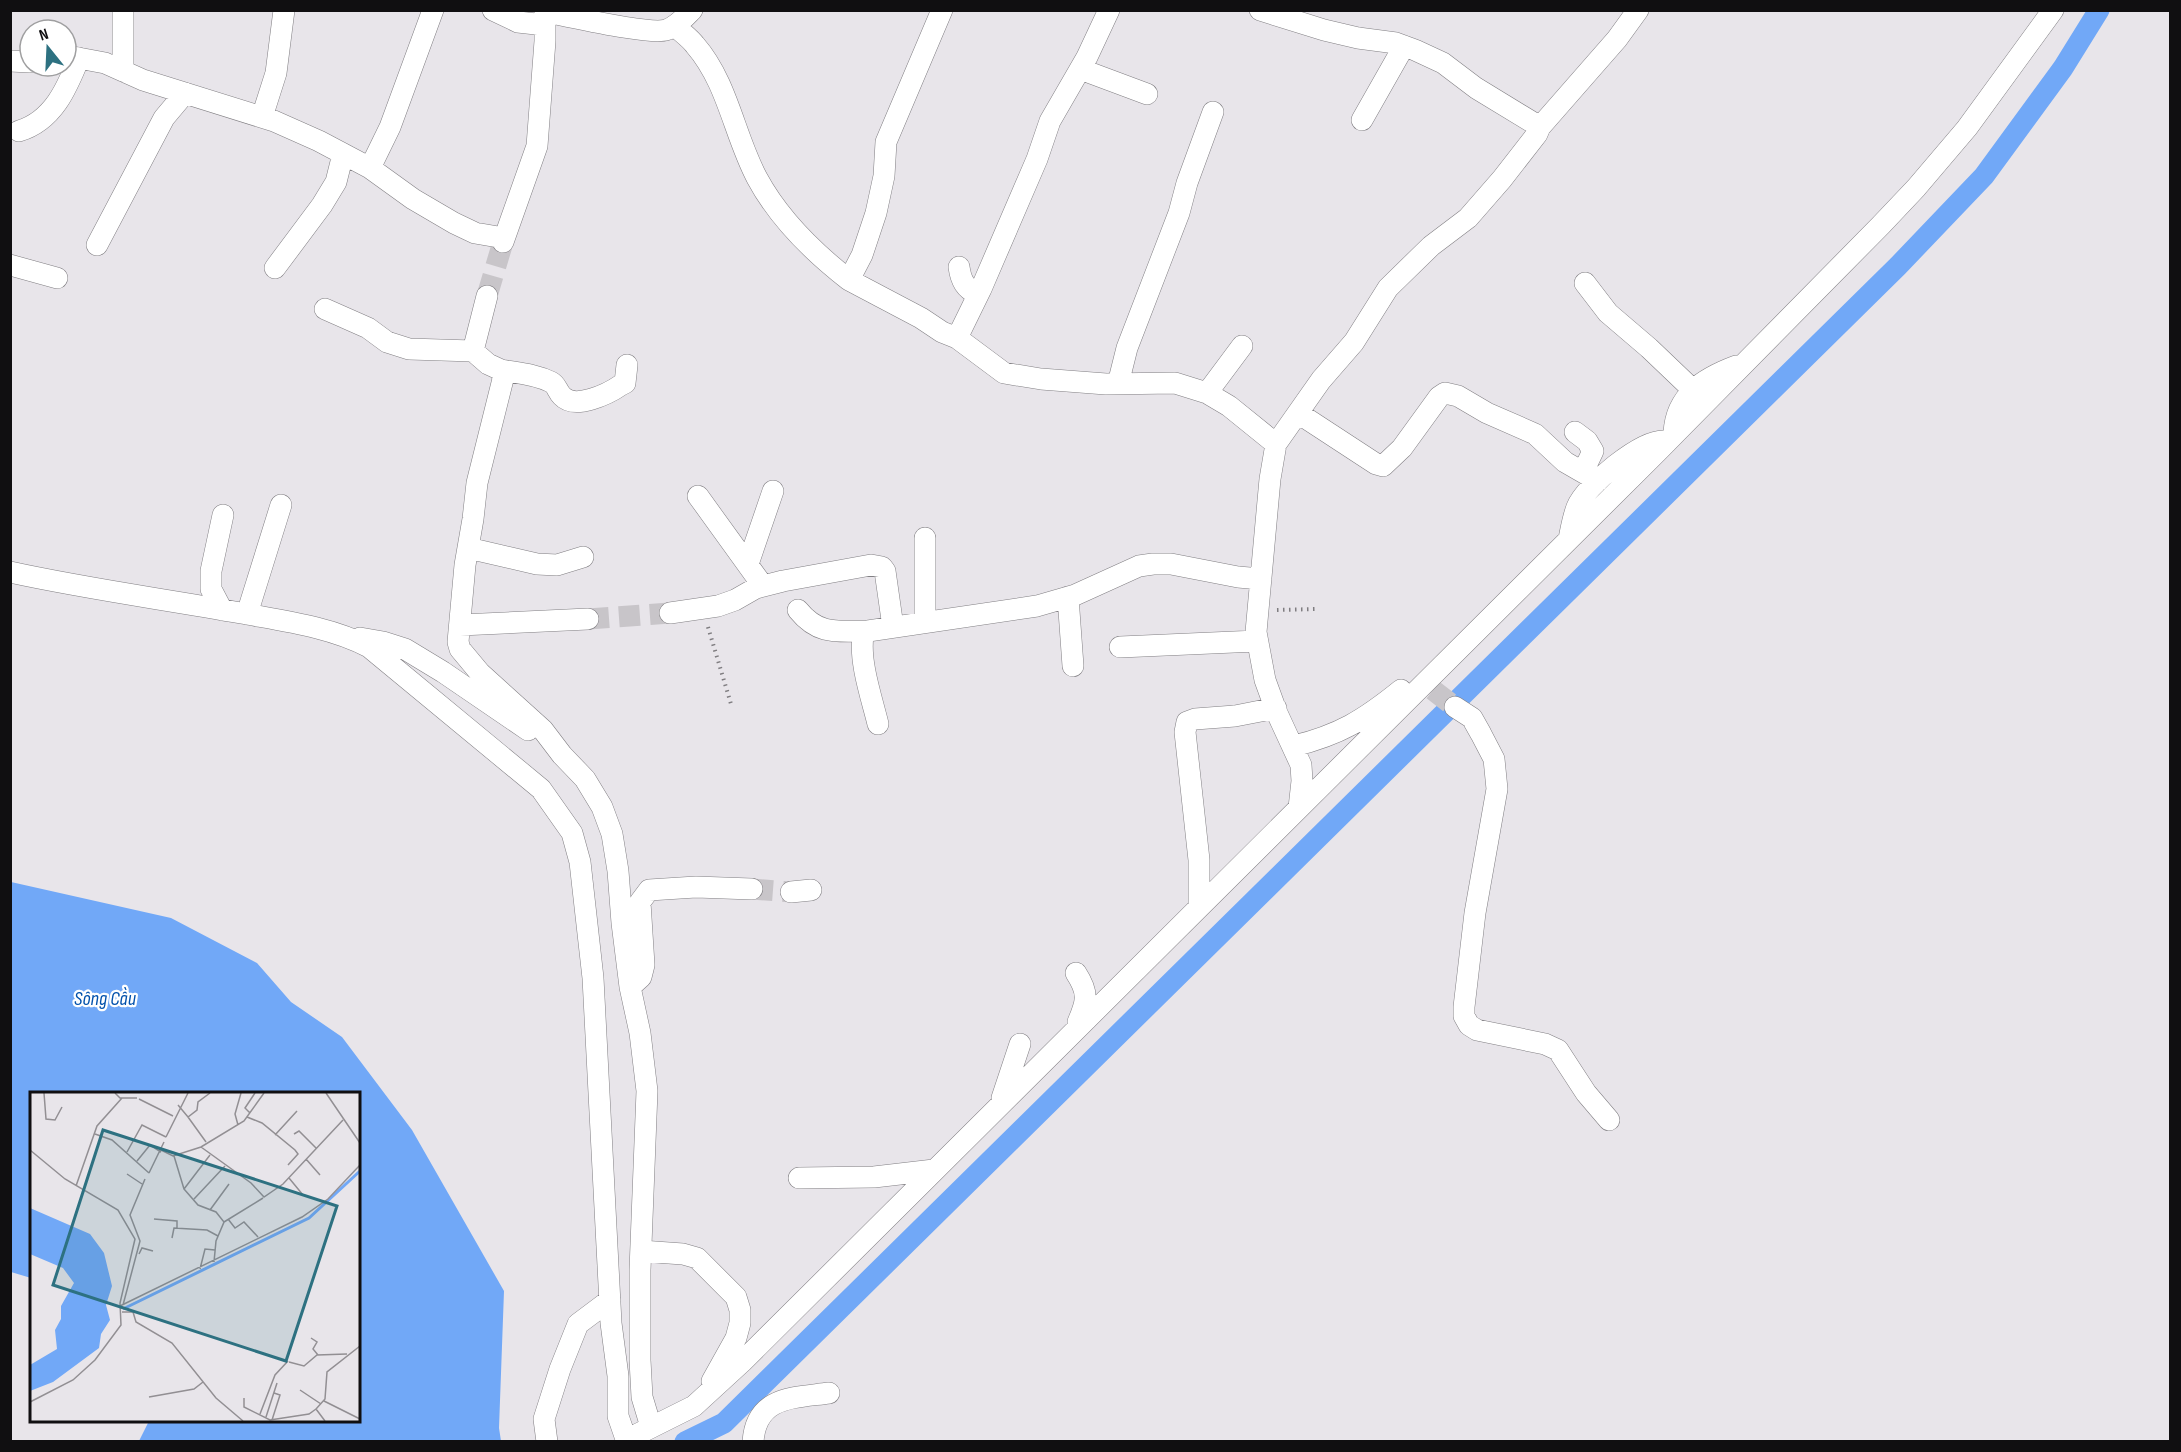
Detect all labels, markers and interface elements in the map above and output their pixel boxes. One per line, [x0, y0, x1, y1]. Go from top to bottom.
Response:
north arrow [18, 18, 78, 78]
text: N [37, 25, 51, 46]
water label: Sông Cầu [74, 987, 137, 1011]
inset map [30, 1092, 360, 1422]

